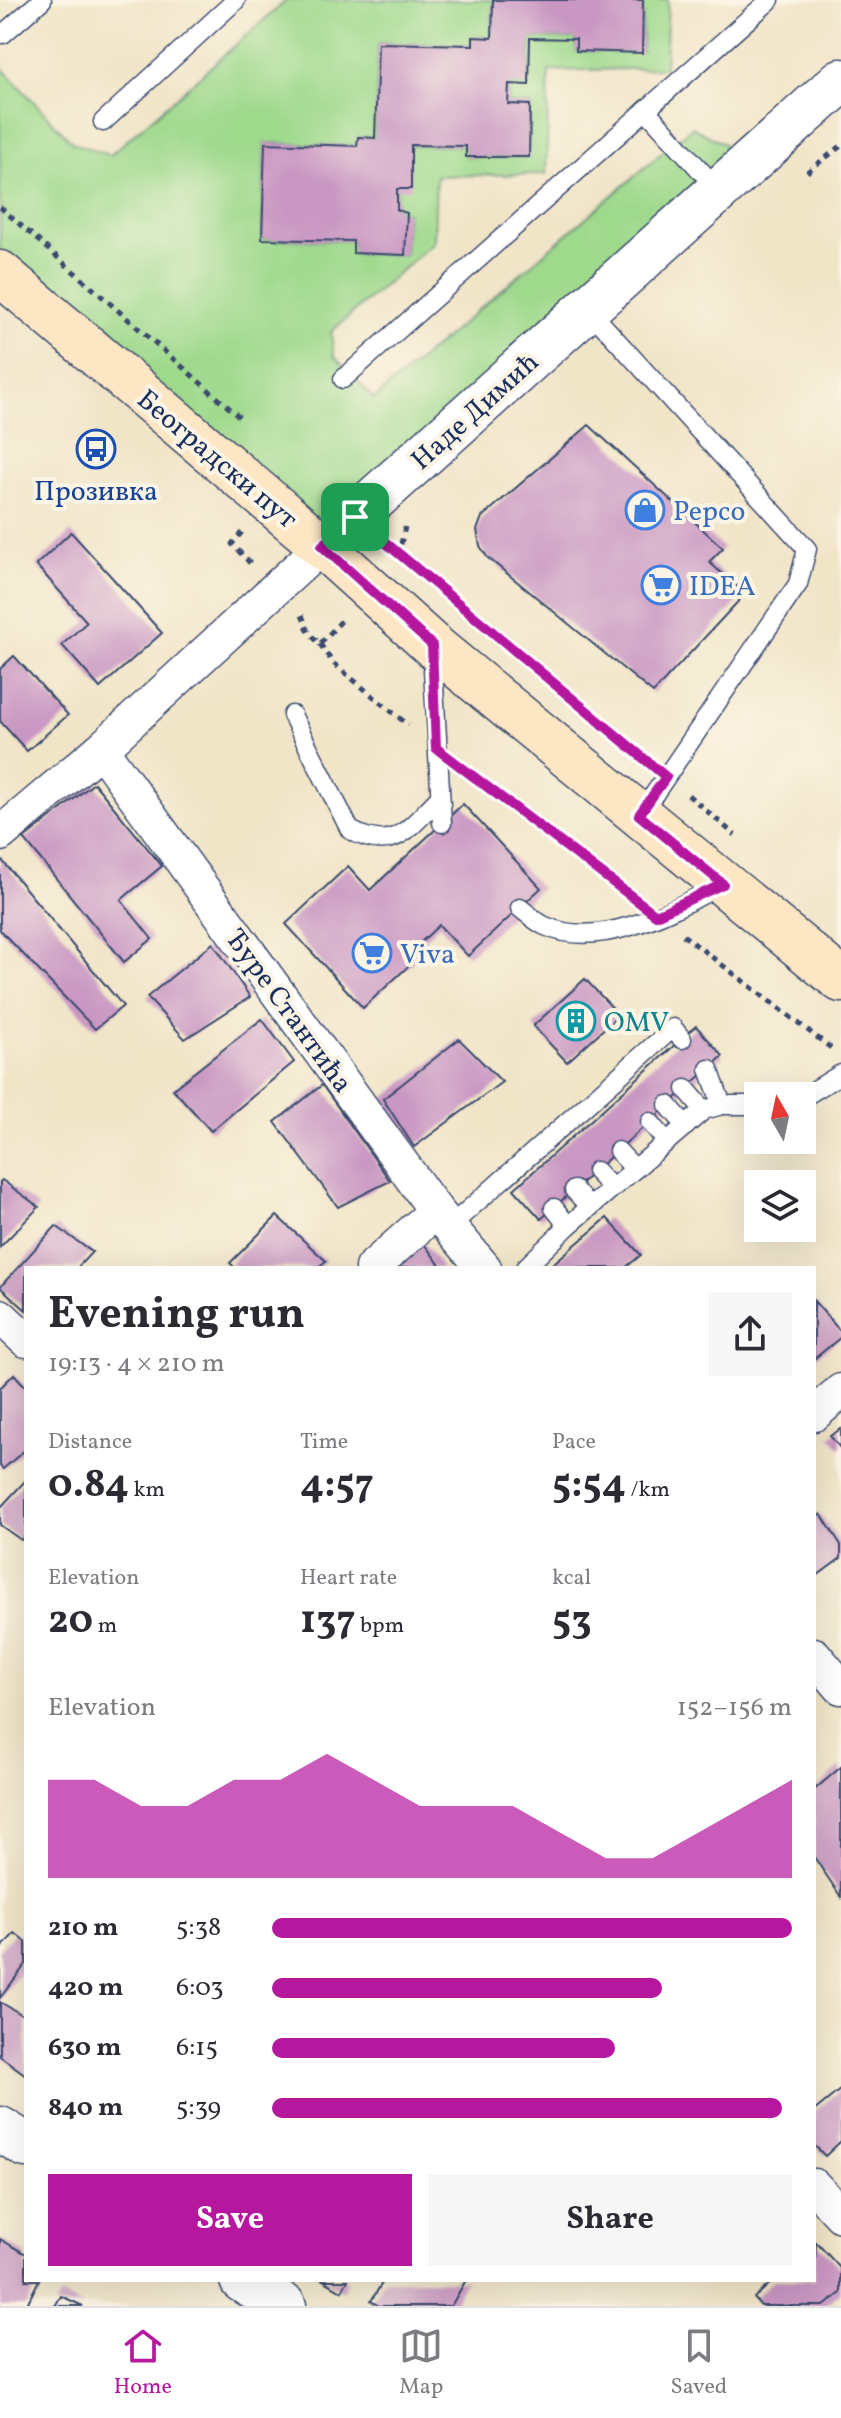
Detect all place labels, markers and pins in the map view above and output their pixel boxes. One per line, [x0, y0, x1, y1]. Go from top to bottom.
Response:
bus stop icon: Прозивка [75, 428, 117, 470]
place label: Прозивка [34, 473, 158, 512]
pin [321, 483, 389, 551]
shop icon: Pepco [624, 489, 666, 531]
place label: Pepco [673, 493, 745, 532]
supermarket icon: IDEA [640, 564, 682, 606]
place label: IDEA [689, 568, 756, 607]
supermarket icon: Viva [351, 932, 393, 974]
place label: Viva [400, 936, 455, 975]
building icon: OMV [555, 1000, 597, 1042]
place label: OMV [604, 1004, 669, 1043]

